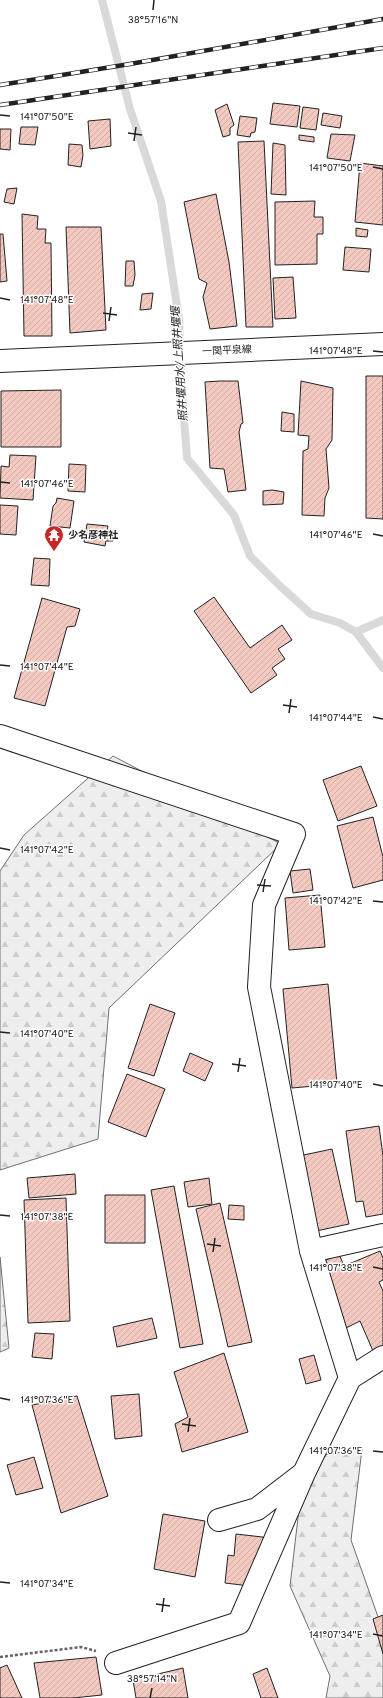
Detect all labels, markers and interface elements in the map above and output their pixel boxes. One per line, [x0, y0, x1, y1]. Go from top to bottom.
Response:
text: 38°57'16"N [128, 14, 178, 27]
text: 141°07'50"E [20, 111, 74, 124]
text: 141°07'50"E [309, 162, 363, 175]
text: 141°07'48"E [20, 294, 74, 307]
water label: 照井堰用水/上照井堰堰 [169, 304, 191, 422]
street label: 一関平泉線 [202, 343, 252, 359]
text: 141°07'48"E [309, 345, 363, 358]
text: 141°07'46"E [20, 478, 74, 491]
temple icon: 少名彦神社 [43, 524, 65, 552]
place label: 少名彦神社 [68, 529, 119, 542]
text: 141°07'46"E [309, 529, 363, 542]
text: 141°07'44"E [20, 661, 74, 674]
text: 141°07'44"E [309, 712, 363, 725]
text: 141°07'42"E [20, 844, 74, 857]
text: 141°07'42"E [309, 895, 363, 908]
text: 141°07'40"E [20, 1028, 74, 1041]
text: 141°07'40"E [309, 1079, 363, 1092]
text: 141°07'38"E [20, 1211, 74, 1224]
text: 141°07'38"E [309, 1262, 363, 1275]
text: 141°07'36"E [20, 1394, 74, 1407]
text: 141°07'36"E [309, 1445, 363, 1458]
text: 141°07'34"E [20, 1578, 74, 1591]
text: 141°07'34"E [309, 1629, 363, 1642]
text: 38°57'14"N [127, 1673, 177, 1686]

